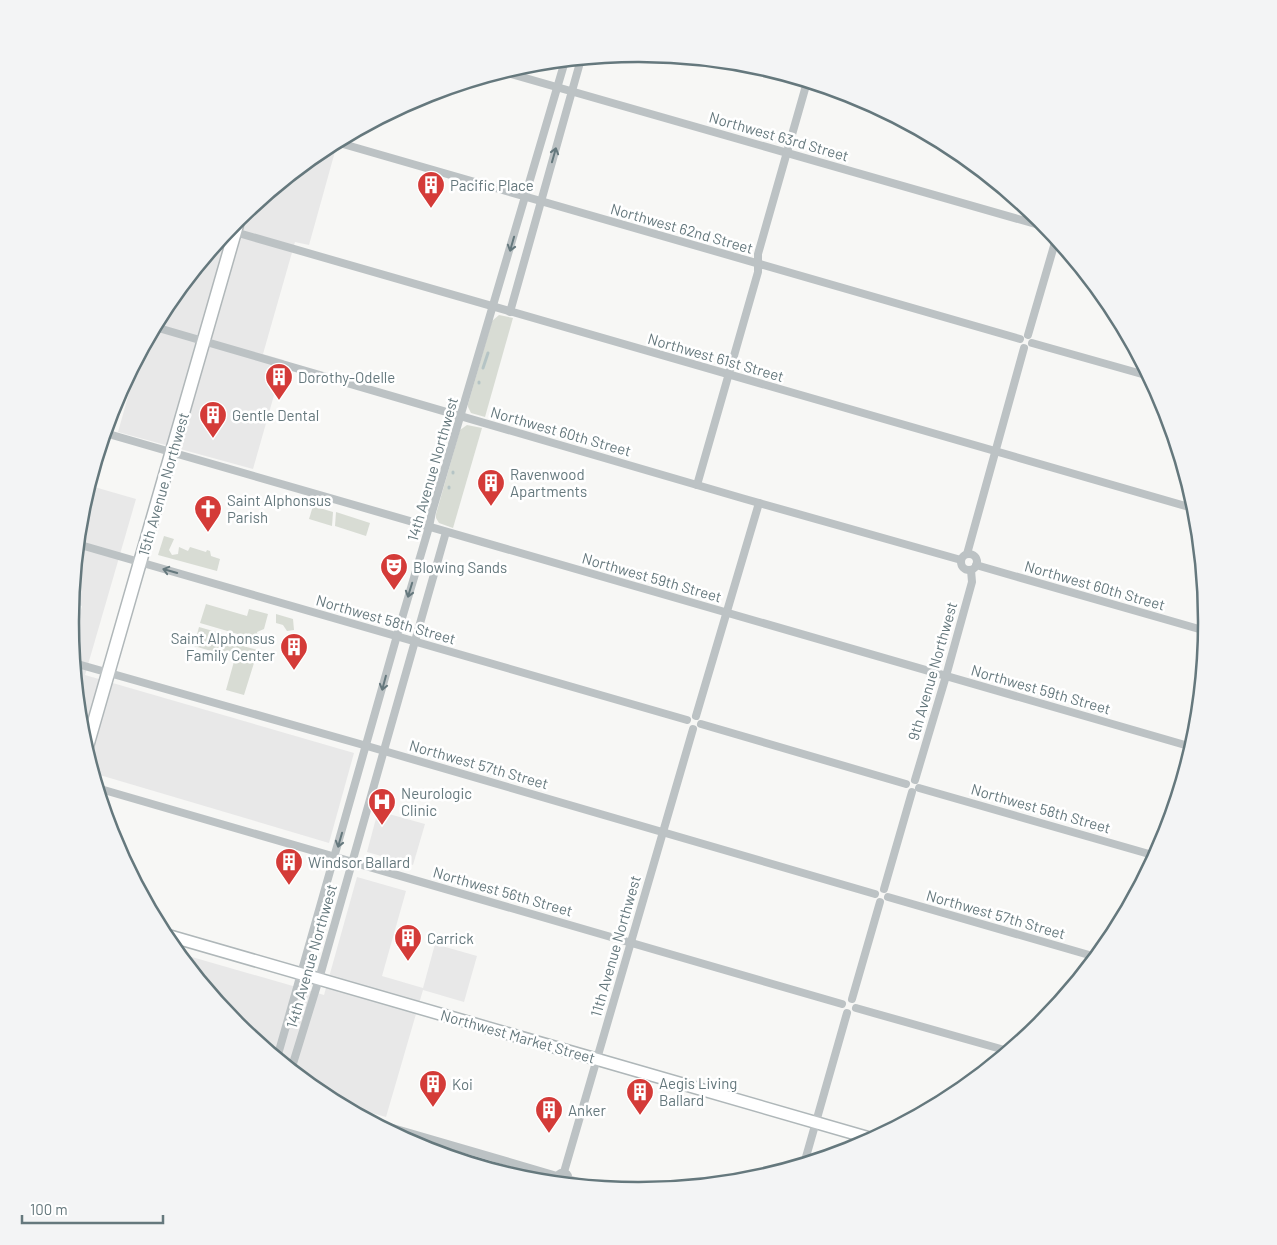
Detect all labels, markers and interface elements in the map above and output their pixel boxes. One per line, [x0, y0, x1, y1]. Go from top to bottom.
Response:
street label: Northwest 63rd Street [707, 107, 851, 165]
one-way arrow [550, 147, 559, 163]
building icon: Pacific Place [416, 170, 446, 209]
place label: Pacific Place [450, 176, 534, 194]
street label: Northwest 62nd Street [609, 199, 755, 257]
one-way arrow [507, 236, 516, 252]
street label: Northwest 61st Street [646, 329, 786, 385]
building icon: Dorothy-Odelle [264, 362, 294, 401]
place label: Dorothy-Odelle [298, 368, 395, 386]
street label: 14th Avenue Northwest [403, 395, 461, 543]
building icon: Gentle Dental [198, 400, 228, 439]
street label: Northwest 60th Street [489, 402, 633, 460]
place label: Gentle Dental [232, 406, 319, 424]
street label: 15th Avenue Northwest [134, 410, 192, 558]
place label: Ravenwood Apartments [510, 465, 587, 500]
building icon: Ravenwood Apartments [476, 468, 506, 507]
place label: Saint Alphonsus Parish [227, 491, 331, 526]
church icon: Saint Alphonsus Parish [193, 494, 223, 533]
street label: Northwest 59th Street [580, 548, 724, 606]
theatre icon: Blowing Sands [379, 552, 409, 591]
street label: Northwest 60th Street [1023, 556, 1167, 614]
place label: Blowing Sands [413, 558, 507, 576]
one-way arrow [162, 565, 178, 575]
one-way arrow [405, 582, 415, 598]
street label: Northwest 58th Street [314, 590, 458, 648]
street label: 9th Avenue Northwest [904, 600, 960, 742]
place label: Saint Alphonsus Family Center [171, 629, 276, 664]
building icon: Saint Alphonsus Family Center [279, 632, 309, 671]
street label: Northwest 59th Street [969, 660, 1113, 718]
one-way arrow [379, 675, 388, 691]
street label: Northwest 57th Street [407, 736, 551, 792]
street label: Northwest 58th Street [969, 779, 1113, 837]
place label: Neurologic Clinic [401, 784, 472, 819]
hospital icon: Neurologic Clinic [367, 787, 397, 826]
one-way arrow [335, 831, 344, 847]
building icon: Windsor Ballard [274, 847, 304, 886]
place label: Windsor Ballard [308, 853, 410, 871]
street label: Northwest 56th Street [431, 862, 575, 920]
street label: 11th Avenue Northwest [586, 873, 644, 1019]
street label: 14th Avenue Northwest [282, 882, 340, 1030]
street label: Northwest 57th Street [924, 886, 1068, 942]
building icon: Carrick [393, 923, 423, 962]
place label: Carrick [427, 929, 474, 947]
street label: Northwest Market Street [439, 1005, 597, 1067]
building icon: Koi [418, 1069, 448, 1108]
place label: Aegis Living Ballard [659, 1074, 737, 1109]
place label: Koi [452, 1075, 473, 1093]
building icon: Aegis Living Ballard [625, 1077, 655, 1116]
building icon: Anker [534, 1095, 564, 1134]
place label: Anker [568, 1101, 606, 1119]
scale bar [22, 1192, 164, 1224]
text: 100 m [30, 1200, 68, 1218]

